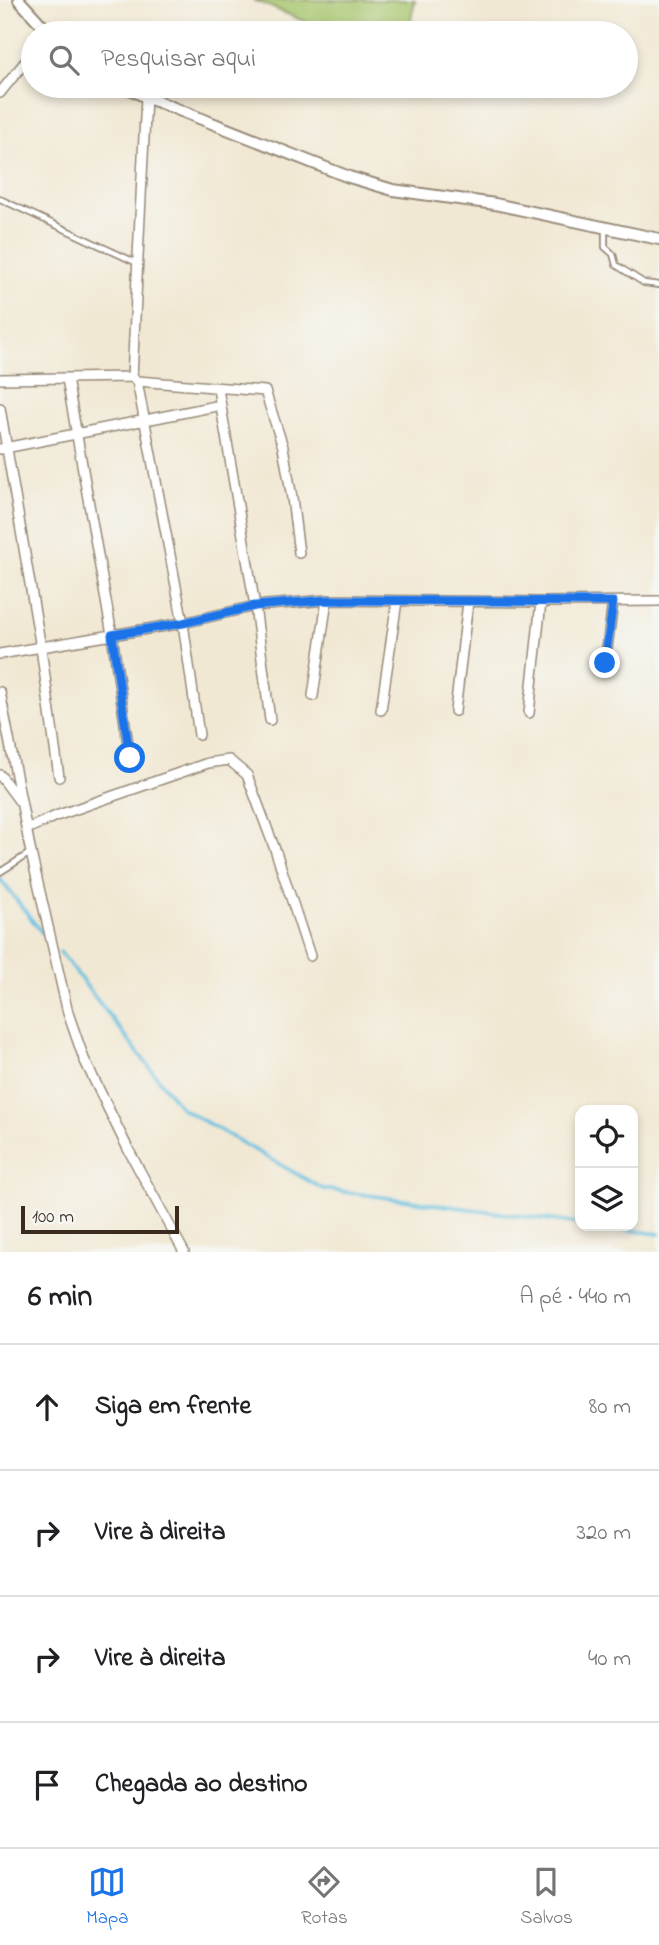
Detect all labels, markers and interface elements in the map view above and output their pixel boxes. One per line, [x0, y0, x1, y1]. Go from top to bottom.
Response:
search box [21, 21, 638, 98]
icon: search [45, 41, 83, 79]
text: Pesquisar aqui [101, 41, 256, 79]
route end [589, 647, 620, 678]
route start [114, 742, 145, 773]
map controls [575, 1105, 638, 1231]
button: locate [575, 1105, 638, 1168]
button: layers [575, 1168, 638, 1231]
scale bar [21, 1203, 178, 1235]
text: 100 m [32, 1204, 74, 1231]
text: 6 min [28, 1276, 92, 1320]
text: A pé · 440 m [519, 1281, 631, 1314]
icon: ahead [28, 1388, 66, 1426]
text: Siga em frente [95, 1388, 251, 1426]
text: 80 m [589, 1391, 631, 1424]
icon: right [28, 1514, 66, 1552]
text: Vire à direita [95, 1514, 226, 1552]
text: 320 m [577, 1517, 631, 1550]
icon: right [28, 1640, 66, 1678]
text: Vire à direita [95, 1640, 226, 1678]
text: 40 m [588, 1643, 631, 1676]
icon: arrive [28, 1766, 66, 1804]
text: Chegada ao destino [95, 1766, 307, 1804]
tab: Mapa [86, 1863, 129, 1932]
tab: Rotas [301, 1863, 348, 1932]
tab: Salvos [520, 1863, 573, 1932]

